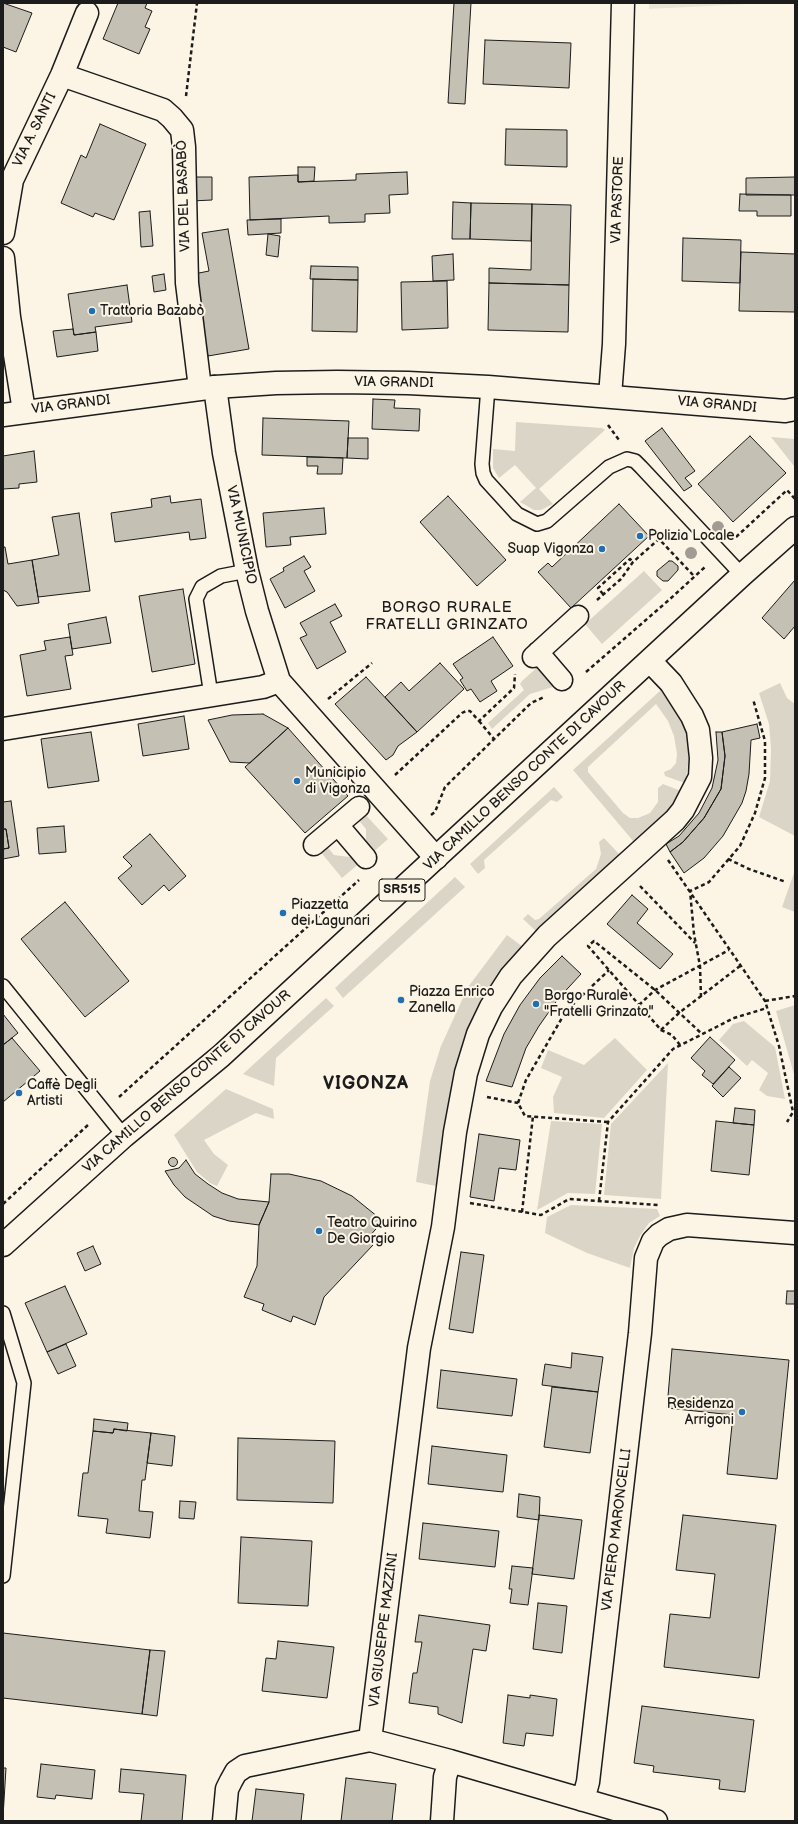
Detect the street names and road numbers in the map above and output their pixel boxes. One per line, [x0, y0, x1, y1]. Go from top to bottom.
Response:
street label: VIA A. SANTI [10, 90, 60, 170]
street label: VIA DEL BASABÒ [174, 140, 194, 252]
street label: VIA PASTORE [608, 156, 628, 244]
street label: VIA GRANDI [354, 374, 434, 392]
street label: VIA GRANDI [31, 392, 111, 418]
street label: VIA GRANDI [677, 393, 757, 417]
street label: VIA MUNICIPIO [222, 484, 260, 586]
street label: VIA CAMILLO BENSO CONTE DI CAVOUR [421, 678, 629, 874]
road number: SR515 [379, 879, 425, 901]
street label: VIA CAMILLO BENSO CONTE DI CAVOUR [80, 987, 294, 1177]
street label: VIA PIERO MARONCELLI [599, 1448, 635, 1612]
street label: VIA GIUSEPPE MAZZINI [366, 1552, 402, 1708]

